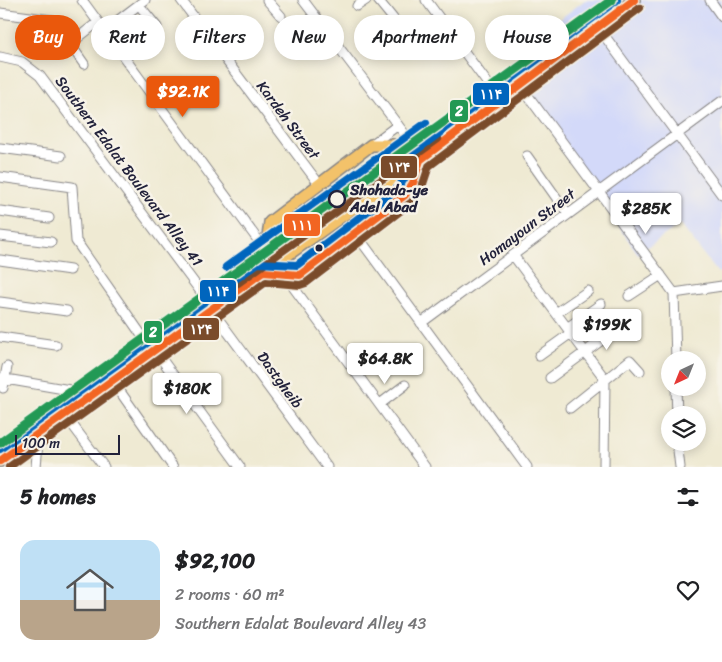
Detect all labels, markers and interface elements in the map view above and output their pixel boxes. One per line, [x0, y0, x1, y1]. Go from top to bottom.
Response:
chip: Buy [15, 15, 81, 60]
chip: Rent [91, 15, 165, 60]
chip: Filters [175, 15, 264, 60]
chip: New [274, 15, 344, 60]
chip: Apartment [354, 15, 475, 60]
chip: House [485, 15, 569, 60]
street label: Southern Edalat Boulevard Alley 41 [48, 70, 210, 272]
street label: Kardeh Street [250, 75, 327, 166]
pin: $92.1K [142, 76, 224, 118]
text: $92.1K [157, 77, 209, 106]
line badge: ۱۱۴ [472, 82, 510, 106]
text: ۱۱۴ [480, 82, 502, 107]
line badge: 2 [449, 99, 469, 123]
text: 2 [454, 99, 464, 124]
line badge: ۱۲۴ [380, 155, 418, 179]
text: ۱۲۴ [388, 155, 410, 180]
place label: Shohada-ye Adel Abad [349, 177, 428, 220]
street label: Homayoun Street [473, 181, 582, 272]
marker: Shohada-ye Adel Abad [328, 190, 346, 208]
pin: $285K [611, 192, 681, 235]
text: $285K [621, 194, 671, 223]
line badge: ۱۱۱ [283, 213, 321, 237]
text: ۱۱۱ [291, 213, 313, 238]
unlabelled marker [314, 243, 324, 253]
line badge: ۱۱۴ [199, 279, 237, 303]
text: ۱۱۴ [207, 279, 229, 304]
pin: $199K [572, 308, 642, 351]
text: $199K [583, 310, 631, 339]
line badge: ۱۲۴ [182, 317, 220, 341]
text: ۱۲۴ [190, 317, 212, 342]
line badge: 2 [143, 320, 163, 344]
text: 2 [148, 320, 158, 345]
pin: $64.8K [344, 342, 426, 385]
text: $64.8K [358, 344, 412, 373]
street label: Dastgheib [250, 346, 310, 414]
north arrow [661, 351, 706, 396]
map controls [661, 351, 706, 451]
pin: $180K [152, 372, 222, 415]
text: $180K [163, 374, 211, 403]
button: layers [661, 406, 706, 451]
text: 100 m [22, 431, 60, 456]
scale bar [15, 432, 120, 455]
text: 5 homes [20, 478, 96, 516]
icon: filters [674, 483, 702, 511]
text: $92,100 [175, 542, 255, 580]
icon: home [60, 560, 120, 620]
icon: heart [674, 576, 702, 604]
text: 2 rooms · 60 m² [175, 580, 285, 609]
text: Southern Edalat Boulevard Alley 43 [175, 609, 426, 638]

